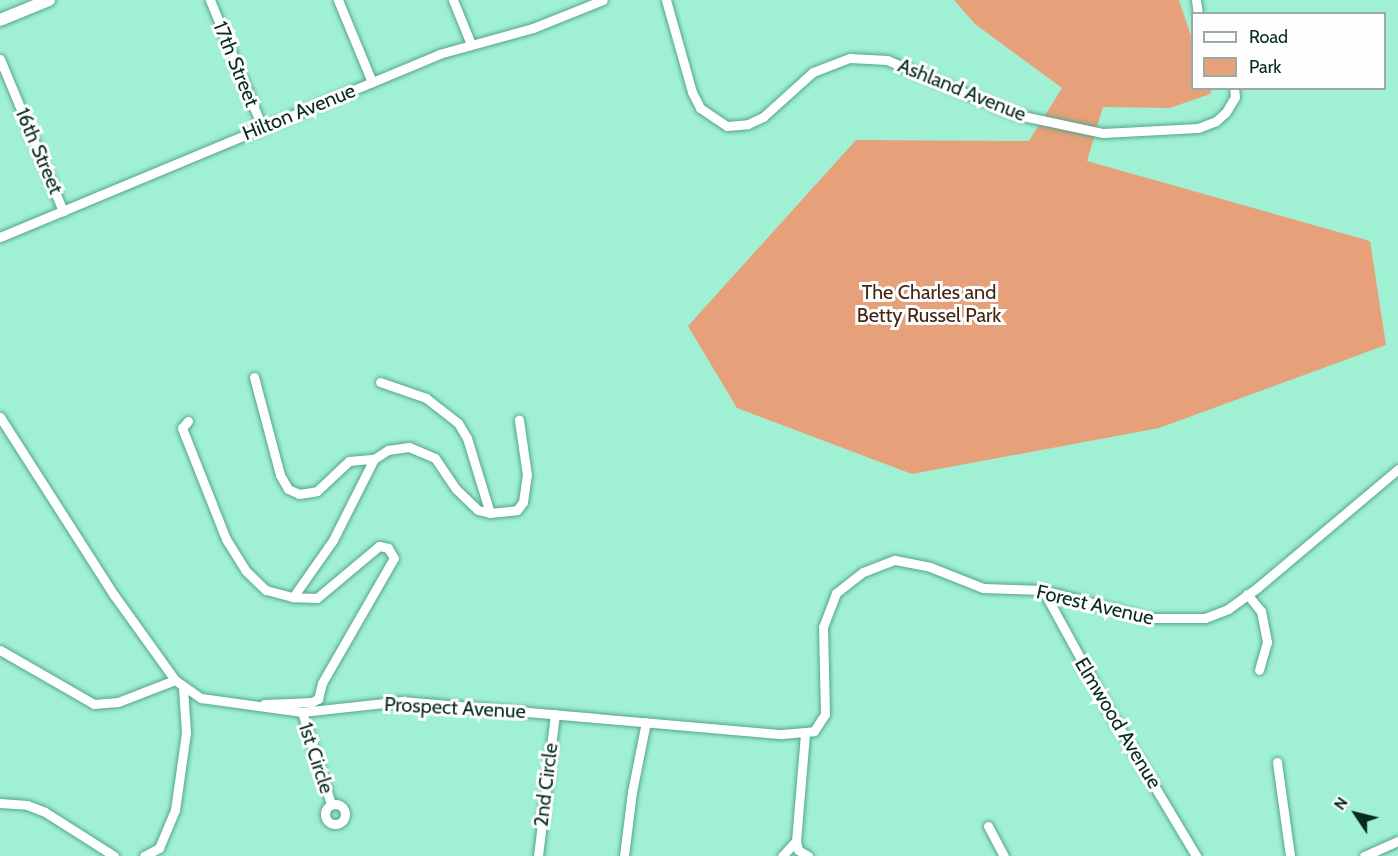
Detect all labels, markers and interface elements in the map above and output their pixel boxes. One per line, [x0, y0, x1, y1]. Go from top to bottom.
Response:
legend [1191, 12, 1386, 90]
street label: 17th Street [208, 18, 264, 110]
text: Road [1249, 26, 1288, 48]
street label: Ashland Avenue [894, 53, 1030, 127]
text: Park [1249, 56, 1281, 78]
street label: Hilton Avenue [239, 78, 359, 146]
street label: 16th Street [10, 104, 68, 198]
park label: The Charles and Betty Russel Park [857, 281, 1001, 328]
street label: Forest Avenue [1034, 580, 1156, 630]
street label: Elmwood Avenue [1069, 653, 1167, 793]
street label: Prospect Avenue [384, 692, 526, 724]
street label: 1st Circle [293, 719, 339, 797]
street label: 2nd Circle [529, 742, 563, 828]
north arrow [1326, 784, 1386, 844]
text: N [1330, 793, 1352, 813]

